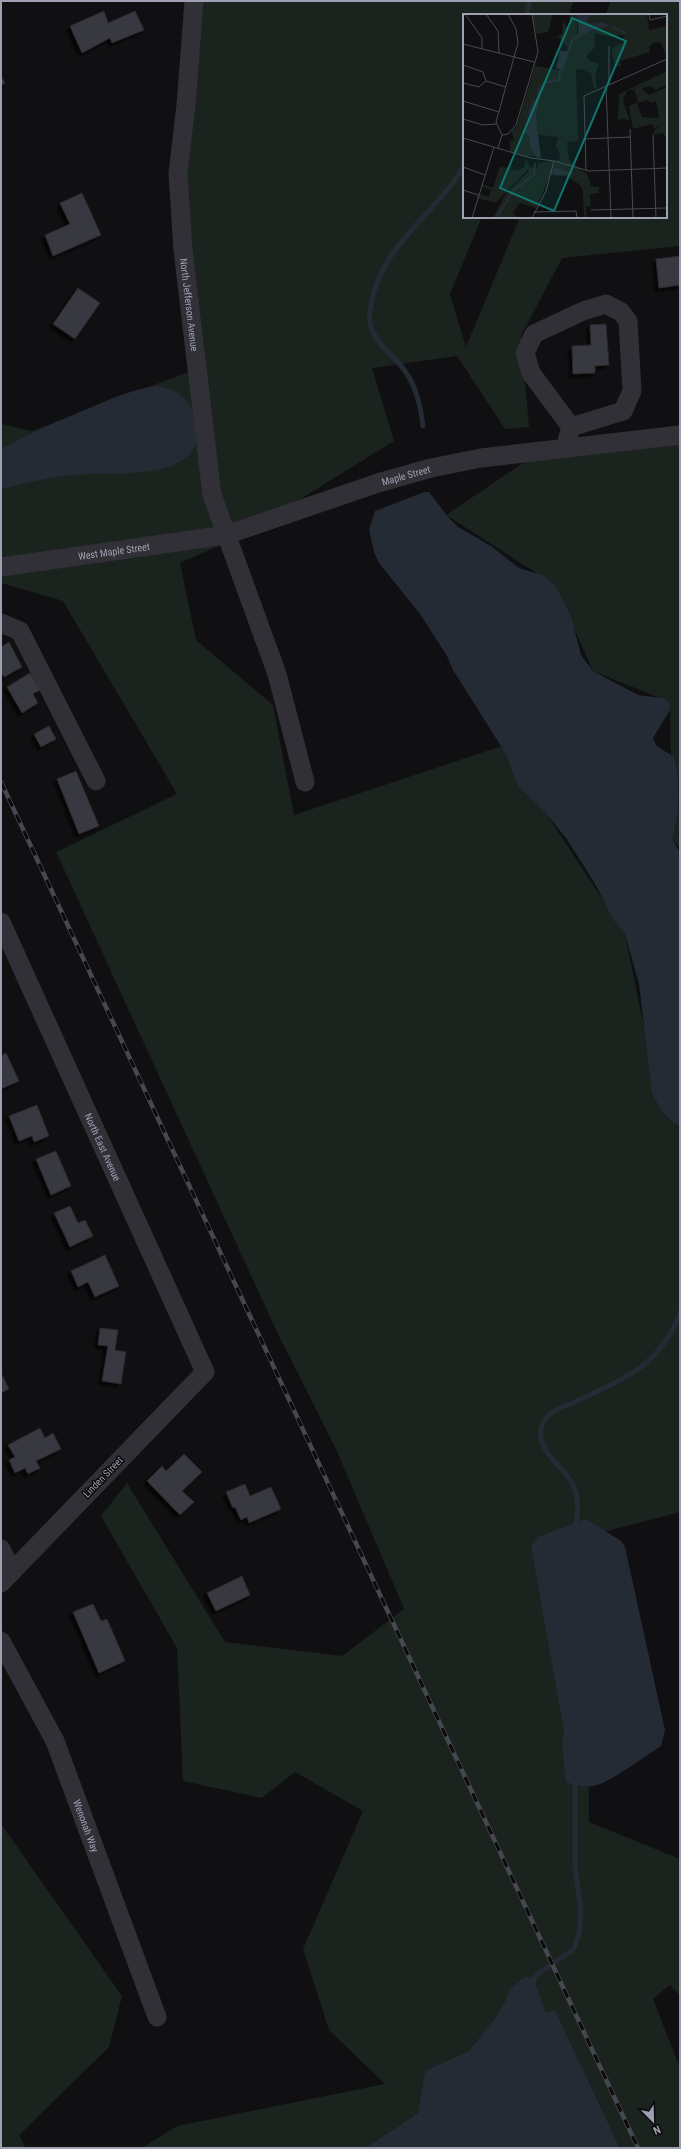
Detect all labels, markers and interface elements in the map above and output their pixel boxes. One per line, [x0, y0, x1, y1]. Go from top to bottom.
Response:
inset map [463, 14, 667, 218]
street label: North Jefferson Avenue [179, 258, 200, 352]
street label: Maple Street [380, 463, 432, 487]
street label: West Maple Street [77, 540, 150, 561]
street label: North East Avenue [83, 1111, 123, 1183]
street label: Linden Street [81, 1454, 125, 1500]
street label: Wenonah Way [72, 1798, 101, 1854]
north arrow [633, 2101, 673, 2141]
text: N [651, 2122, 662, 2137]

